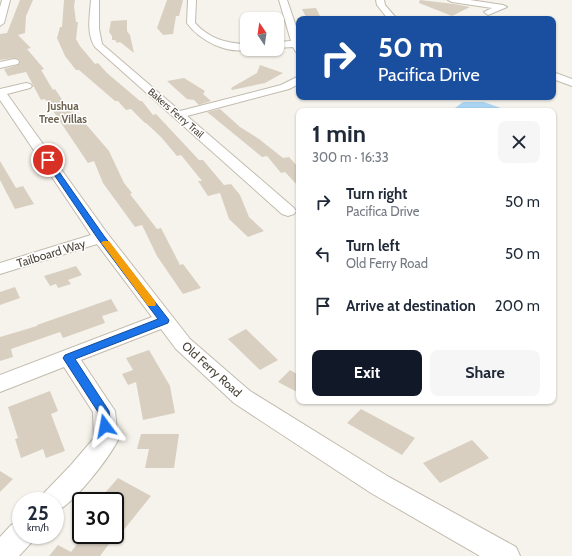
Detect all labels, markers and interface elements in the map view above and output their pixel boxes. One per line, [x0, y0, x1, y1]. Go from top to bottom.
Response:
north arrow [240, 12, 284, 56]
map controls [240, 12, 284, 56]
text: 50 m [378, 30, 443, 64]
icon: right [312, 32, 364, 84]
text: Pacifica Drive [378, 64, 480, 86]
street label: Bakers Ferry Trail [145, 85, 207, 141]
district label: Jushua Tree Villas [39, 99, 87, 126]
text: 1 min [312, 119, 366, 148]
button: close [498, 121, 540, 163]
pin [31, 143, 65, 177]
icon: arrive [37, 149, 59, 171]
text: 300 m · 16:33 [312, 149, 389, 165]
text: Turn right [346, 185, 407, 203]
icon: right [312, 191, 334, 213]
text: 50 m [505, 193, 540, 211]
text: Pacifica Drive [346, 203, 419, 219]
street label: Tailboard Way [15, 235, 87, 271]
text: Turn left [346, 237, 400, 255]
icon: left [312, 243, 334, 265]
text: 50 m [505, 245, 540, 263]
text: Old Ferry Road [346, 255, 428, 271]
icon: arrive [312, 295, 334, 317]
text: Arrive at destination [346, 297, 476, 315]
text: 200 m [495, 297, 540, 315]
street label: Old Ferry Road [179, 338, 245, 400]
button: Exit [312, 350, 422, 396]
button: Share [430, 350, 540, 396]
position arrow [84, 405, 126, 447]
speed limit sign: 30 [72, 492, 124, 544]
text: 25 [27, 501, 49, 525]
text: km/h [27, 521, 49, 534]

